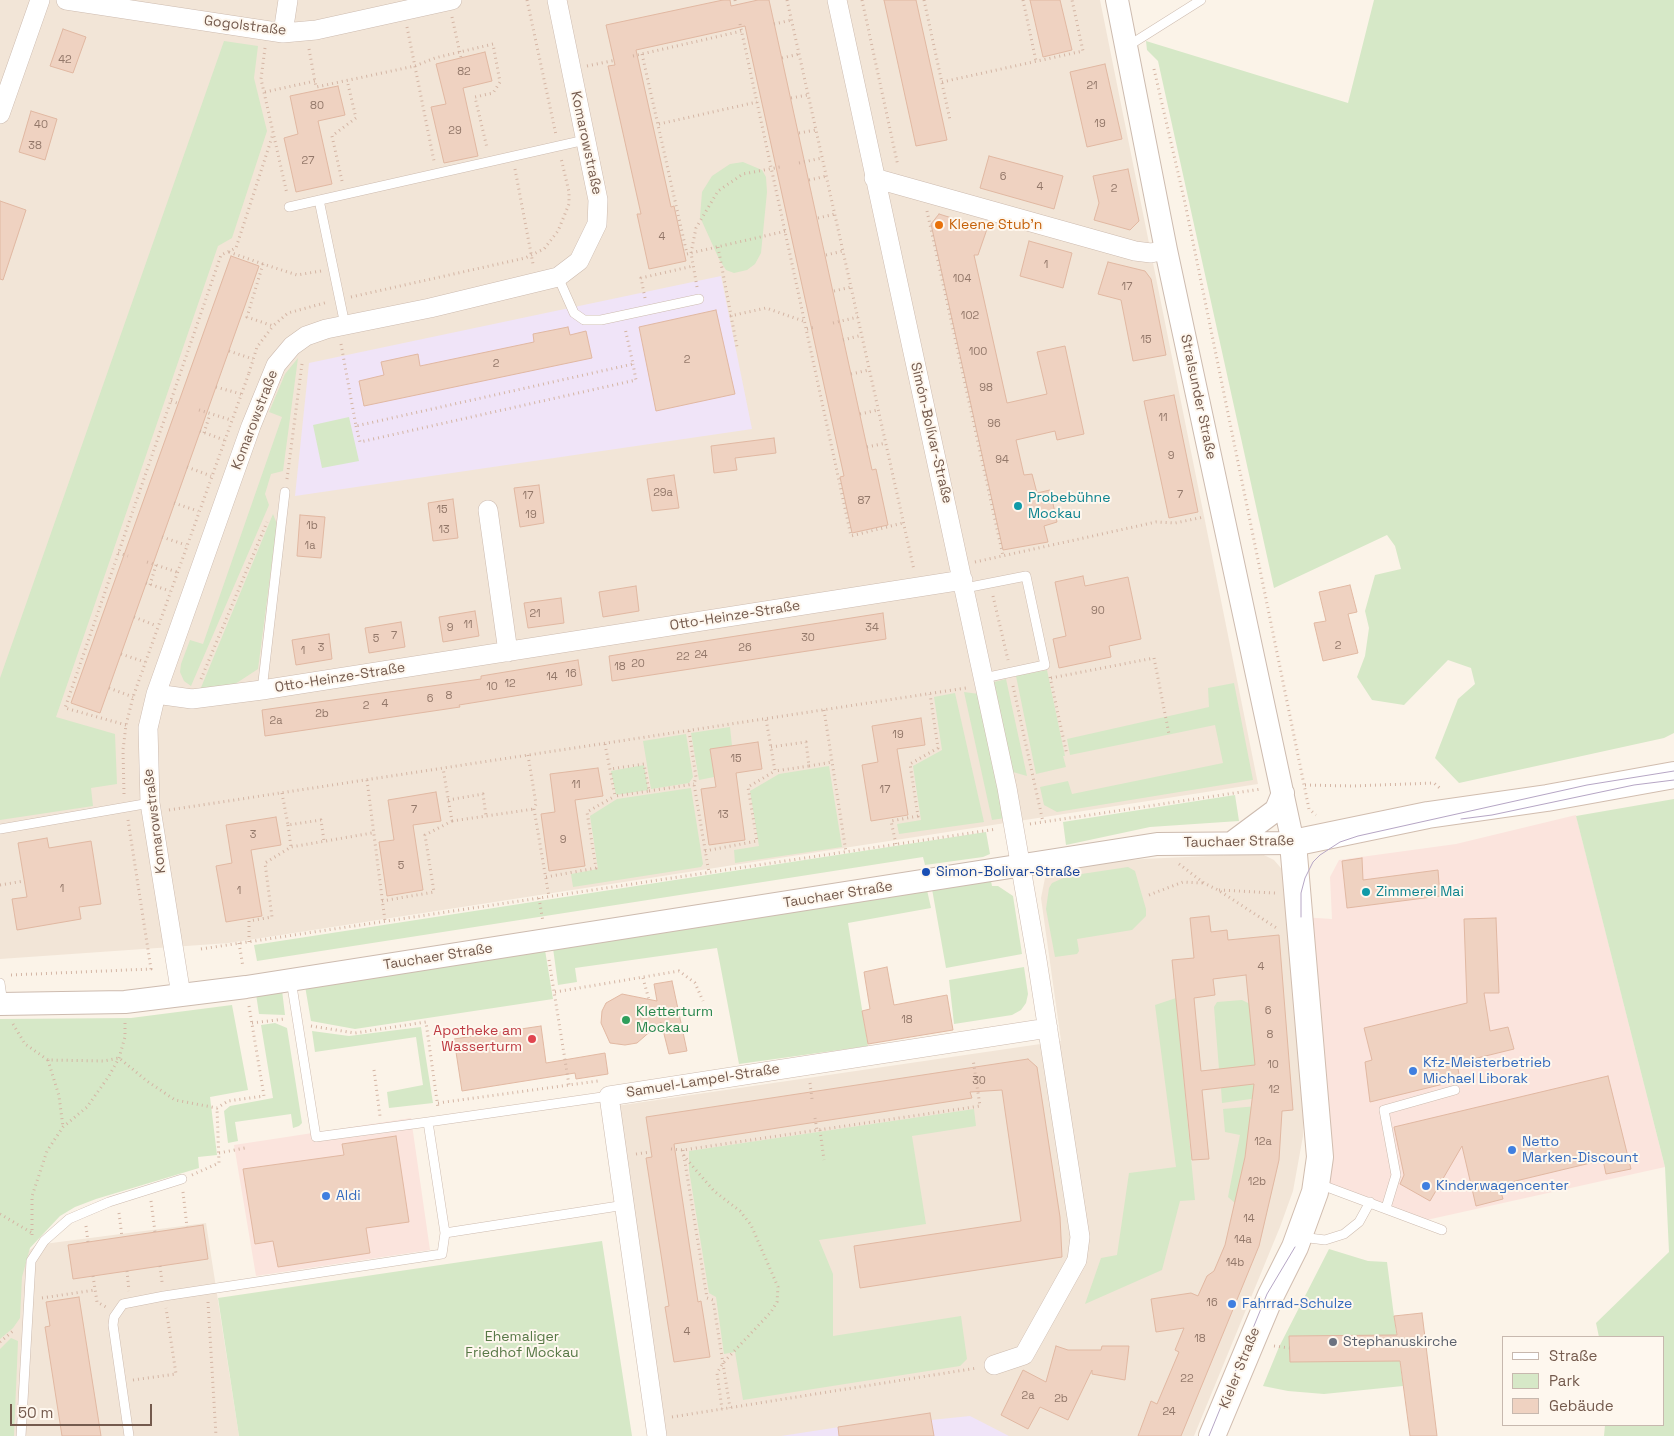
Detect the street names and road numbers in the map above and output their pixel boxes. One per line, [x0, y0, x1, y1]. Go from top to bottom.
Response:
street label: Gogolstraße [203, 13, 287, 39]
street label: Komarowstraße [567, 90, 605, 196]
street label: Stralsunder Straße [1177, 333, 1219, 461]
street label: Simón-Bolívar-Straße [907, 361, 955, 505]
street label: Komarowstraße [228, 368, 282, 472]
street label: Otto-Heinze-Straße [669, 597, 801, 635]
street label: Otto-Heinze-Straße [274, 659, 406, 697]
street label: Komarowstraße [140, 768, 170, 874]
street label: Tauchaer Straße [1184, 833, 1294, 851]
street label: Tauchaer Straße [782, 878, 894, 912]
street label: Tauchaer Straße [382, 940, 494, 974]
street label: Samuel-Lampel-Straße [625, 1061, 781, 1101]
street label: Kieler Straße [1216, 1325, 1264, 1411]

